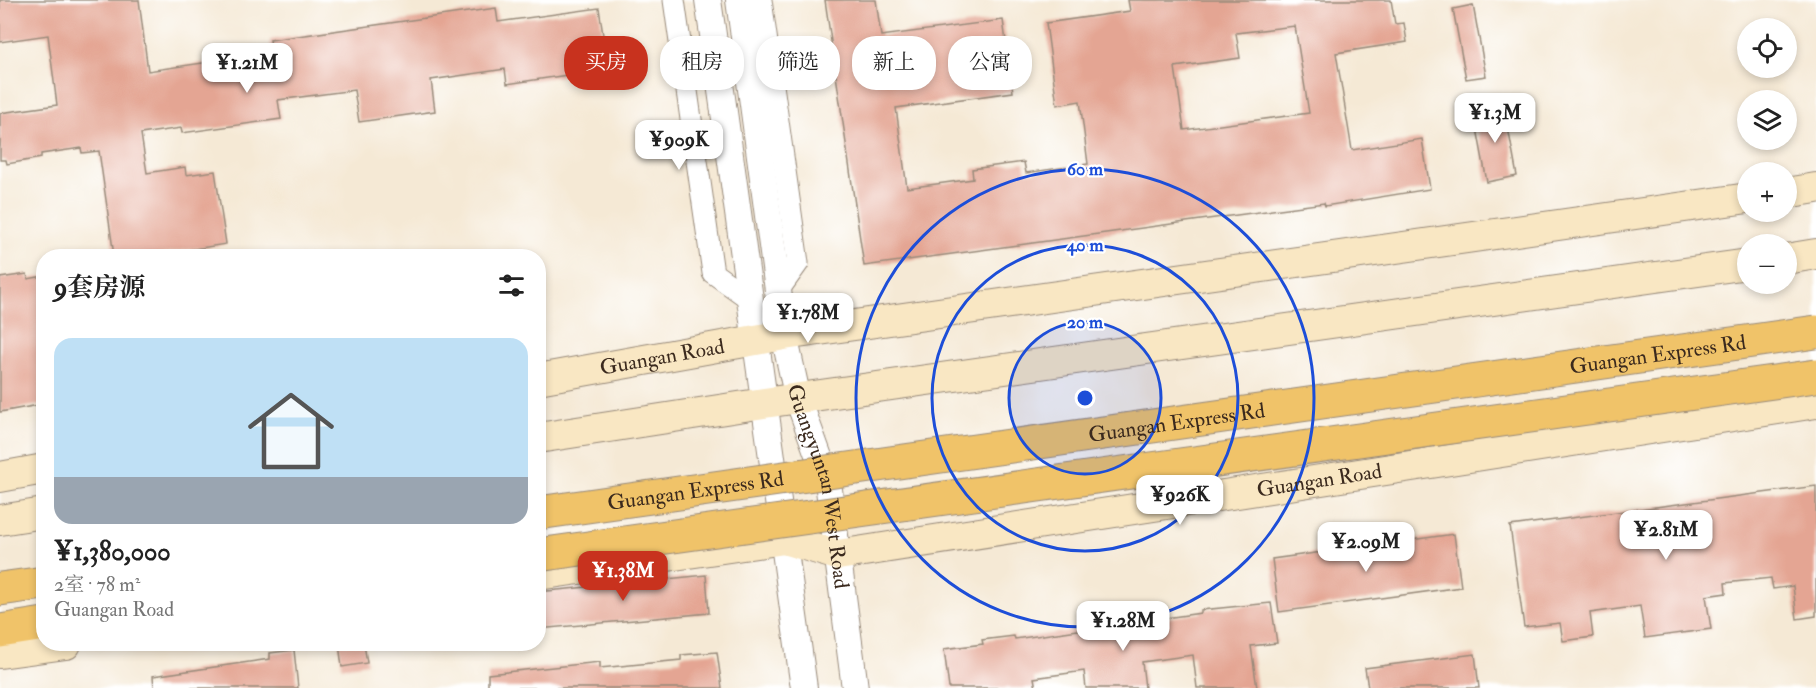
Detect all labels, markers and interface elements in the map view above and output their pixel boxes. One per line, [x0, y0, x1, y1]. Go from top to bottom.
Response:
map controls [1737, 18, 1797, 294]
button: locate [1737, 18, 1797, 78]
chip: 买房 [564, 36, 648, 90]
chip: 租房 [660, 36, 744, 90]
chip: 筛选 [756, 36, 840, 90]
chip: 新上 [852, 36, 936, 90]
chip: 公寓 [948, 36, 1032, 90]
pin: ¥1.21M [198, 43, 296, 94]
text: ¥1.21M [216, 50, 278, 75]
button: layers [1737, 90, 1797, 150]
pin: ¥1.3M [1453, 93, 1537, 144]
text: ¥1.3M [1468, 100, 1522, 125]
pin: ¥909K [637, 120, 721, 171]
text: ¥909K [649, 127, 709, 152]
text: 60 m [1067, 158, 1104, 181]
button: + [1737, 162, 1797, 222]
text: 40 m [1066, 234, 1104, 257]
button: − [1737, 234, 1797, 294]
icon: filters [495, 269, 528, 302]
text: 9套房源 [54, 272, 145, 304]
pin: ¥1.78M [759, 293, 857, 344]
text: ¥1.78M [776, 300, 840, 325]
text: 20 m [1067, 311, 1104, 334]
street label: Guangan Express Rd [1568, 329, 1748, 381]
street label: Guangan Road [598, 333, 727, 382]
icon: home [237, 377, 345, 485]
street label: Guangyuntan West Road [781, 382, 855, 591]
centre of rings [1075, 388, 1095, 408]
street label: Guangan Express Rd [1087, 397, 1267, 449]
street label: Guangan Road [1255, 458, 1384, 504]
street label: Guangan Express Rd [606, 465, 786, 517]
pin: ¥926K [1138, 475, 1222, 526]
text: ¥926K [1150, 482, 1210, 507]
pin: ¥2.81M [1617, 510, 1715, 561]
text: ¥2.81M [1634, 517, 1698, 542]
pin: ¥2.09M [1317, 522, 1415, 573]
text: ¥2.09M [1332, 529, 1400, 554]
text: ¥1,380,000 [54, 536, 171, 568]
pin: ¥1.38M [574, 551, 672, 602]
text: ¥1.38M [592, 558, 654, 583]
text: 2室 · 78 m² [54, 572, 140, 597]
text: Guangan Road [54, 597, 174, 622]
pin: ¥1.28M [1074, 601, 1172, 652]
text: ¥1.28M [1091, 608, 1155, 633]

